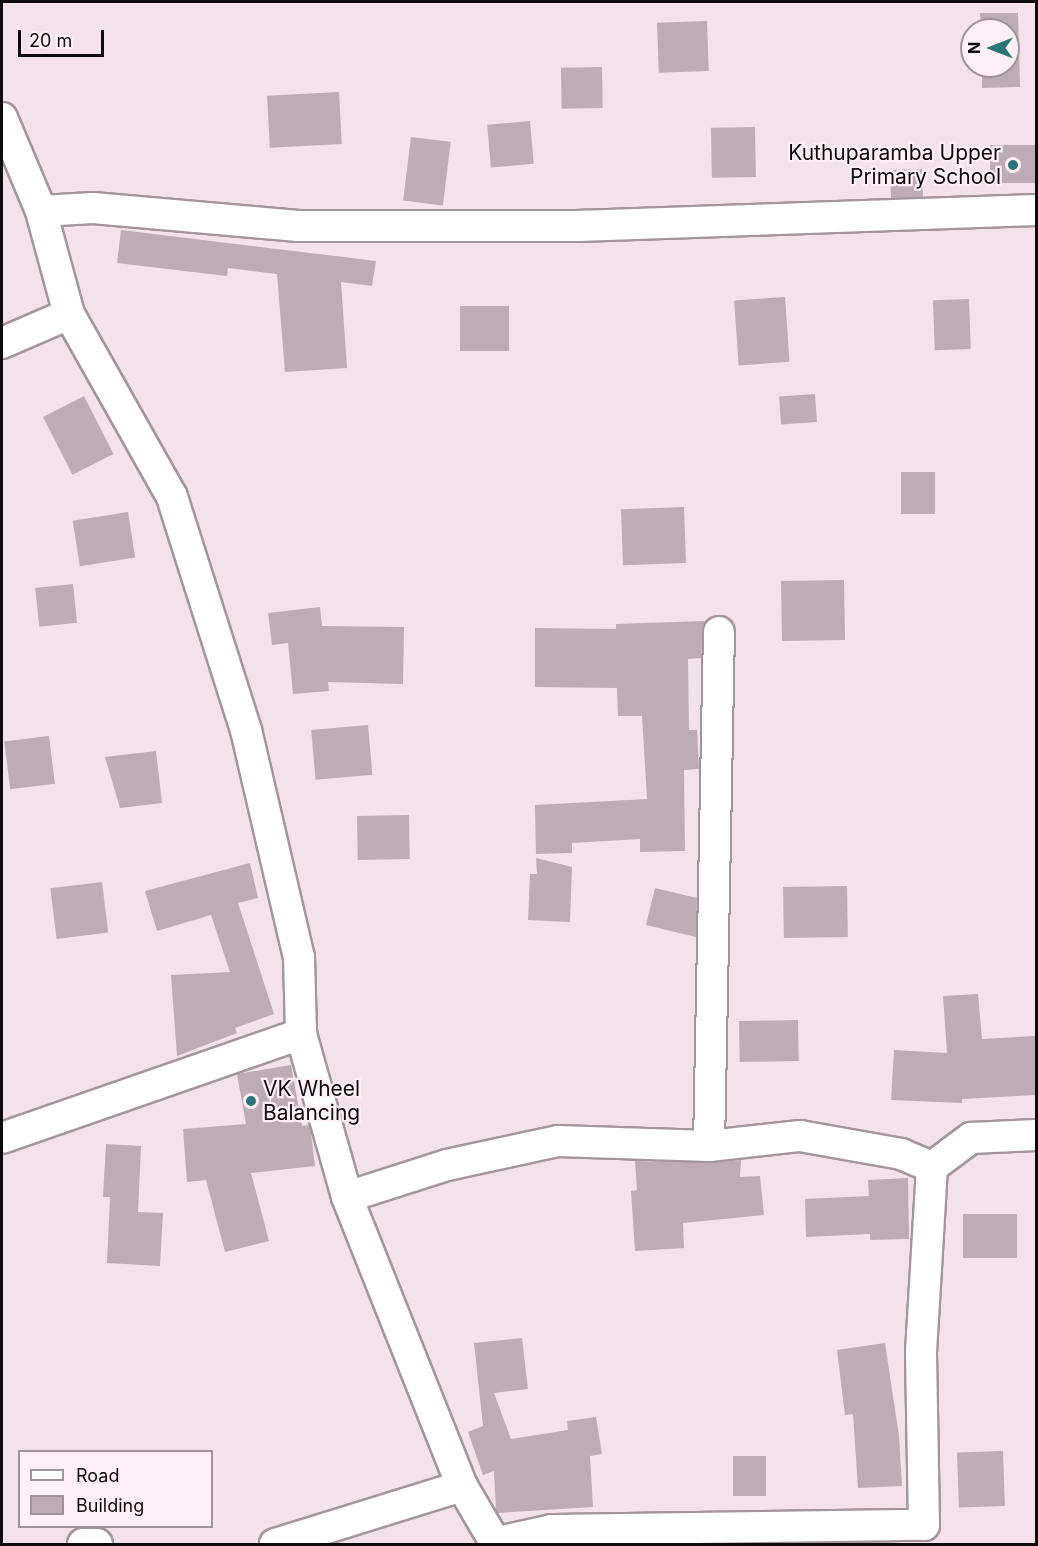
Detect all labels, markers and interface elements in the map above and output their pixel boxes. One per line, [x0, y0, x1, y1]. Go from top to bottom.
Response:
scale bar [21, 18, 106, 56]
north arrow [960, 18, 1020, 78]
text: 20 m [29, 30, 72, 51]
text: N [964, 42, 984, 54]
place label: Kuthuparamba Upper Primary School [788, 140, 1001, 190]
marker: Kuthuparamba Upper Primary School [1006, 158, 1020, 172]
place label: VK Wheel Balancing [263, 1076, 360, 1126]
marker: VK Wheel Balancing [244, 1094, 258, 1108]
legend [18, 1450, 213, 1528]
text: Road [76, 1465, 119, 1486]
text: Building [76, 1495, 144, 1516]

